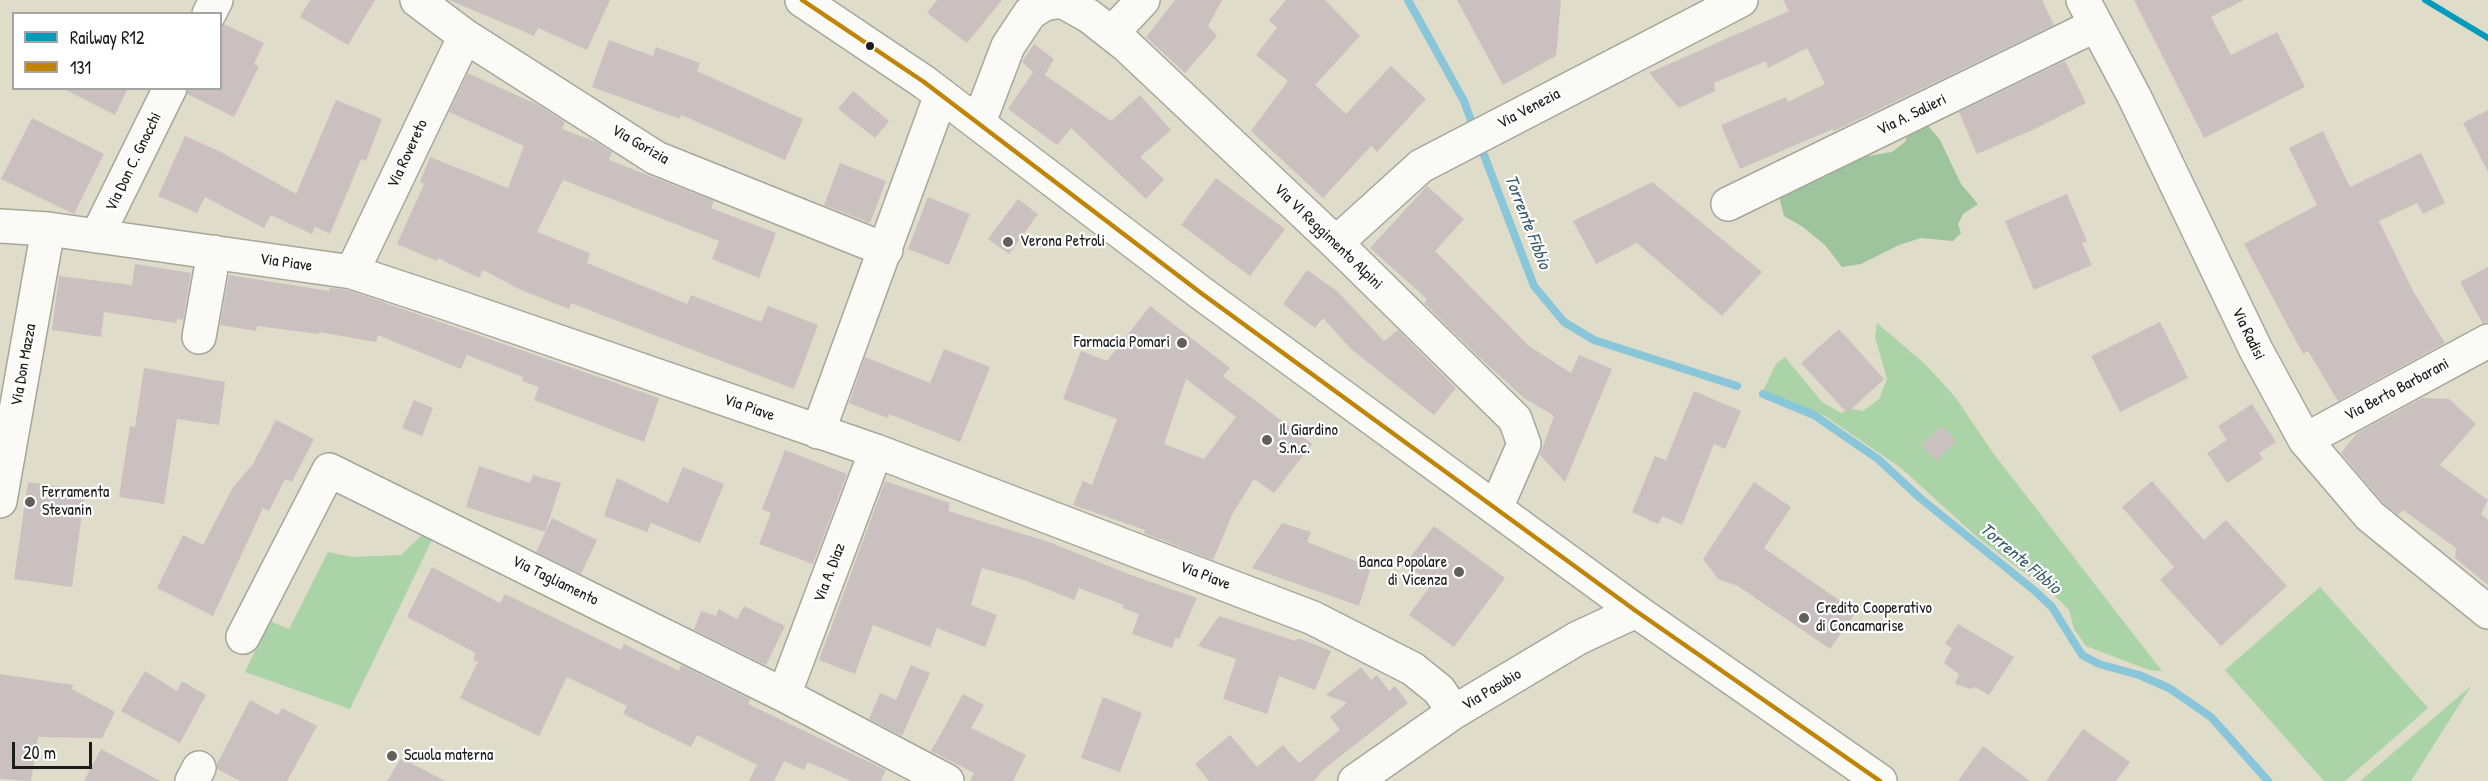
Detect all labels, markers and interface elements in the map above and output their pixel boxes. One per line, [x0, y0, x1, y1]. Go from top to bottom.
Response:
legend [12, 12, 222, 90]
text: Railway R12 [70, 25, 144, 50]
unlabelled marker [864, 40, 876, 52]
text: 131 [70, 55, 91, 80]
street label: Via Venezia [1494, 85, 1564, 133]
street label: Via A. Salieri [1874, 90, 1950, 140]
street label: Via Don C. Gnocchi [102, 110, 166, 214]
street label: Via Rovereto [384, 117, 432, 191]
street label: Via Gorizia [608, 121, 672, 169]
water label: Torrente Fibbio [1499, 172, 1555, 272]
street label: Via VI Reggimento Alpini [1270, 180, 1386, 294]
place label: Verona Petroli [1020, 232, 1105, 252]
marker: Verona Petroli [1001, 235, 1015, 249]
street label: Via Piave [258, 250, 314, 276]
street label: Via Radisi [2227, 305, 2269, 363]
street label: Via Don Mazza [7, 322, 41, 408]
place label: Farmacia Pomari [1074, 333, 1170, 353]
marker: Farmacia Pomari [1175, 336, 1189, 350]
street label: Via Berto Barbarani [2342, 354, 2452, 426]
street label: Via Piave [721, 390, 777, 426]
place label: Il Giardino S.n.c. [1279, 421, 1338, 459]
marker: Il Giardino S.n.c. [1260, 433, 1274, 447]
place label: Ferramenta Stevanin [42, 483, 109, 521]
marker: Ferramenta Stevanin [23, 495, 37, 509]
water label: Torrente Fibbio [1975, 519, 2065, 599]
street label: Via A. Diaz [810, 541, 850, 605]
street label: Via Tagliamento [509, 552, 601, 610]
place label: Banca Popolare di Vicenza [1359, 553, 1447, 591]
street label: Via Piave [1177, 558, 1233, 594]
marker: Banca Popolare di Vicenza [1452, 565, 1466, 579]
place label: Credito Cooperativo di Concamarise [1816, 599, 1932, 637]
marker: Credito Cooperativo di Concamarise [1797, 611, 1811, 625]
street label: Via Pasubio [1459, 665, 1525, 715]
scale bar [15, 730, 94, 768]
text: 20 m [23, 740, 56, 765]
place label: Scuola materna [404, 746, 493, 766]
marker: Scuola materna [385, 749, 399, 763]

